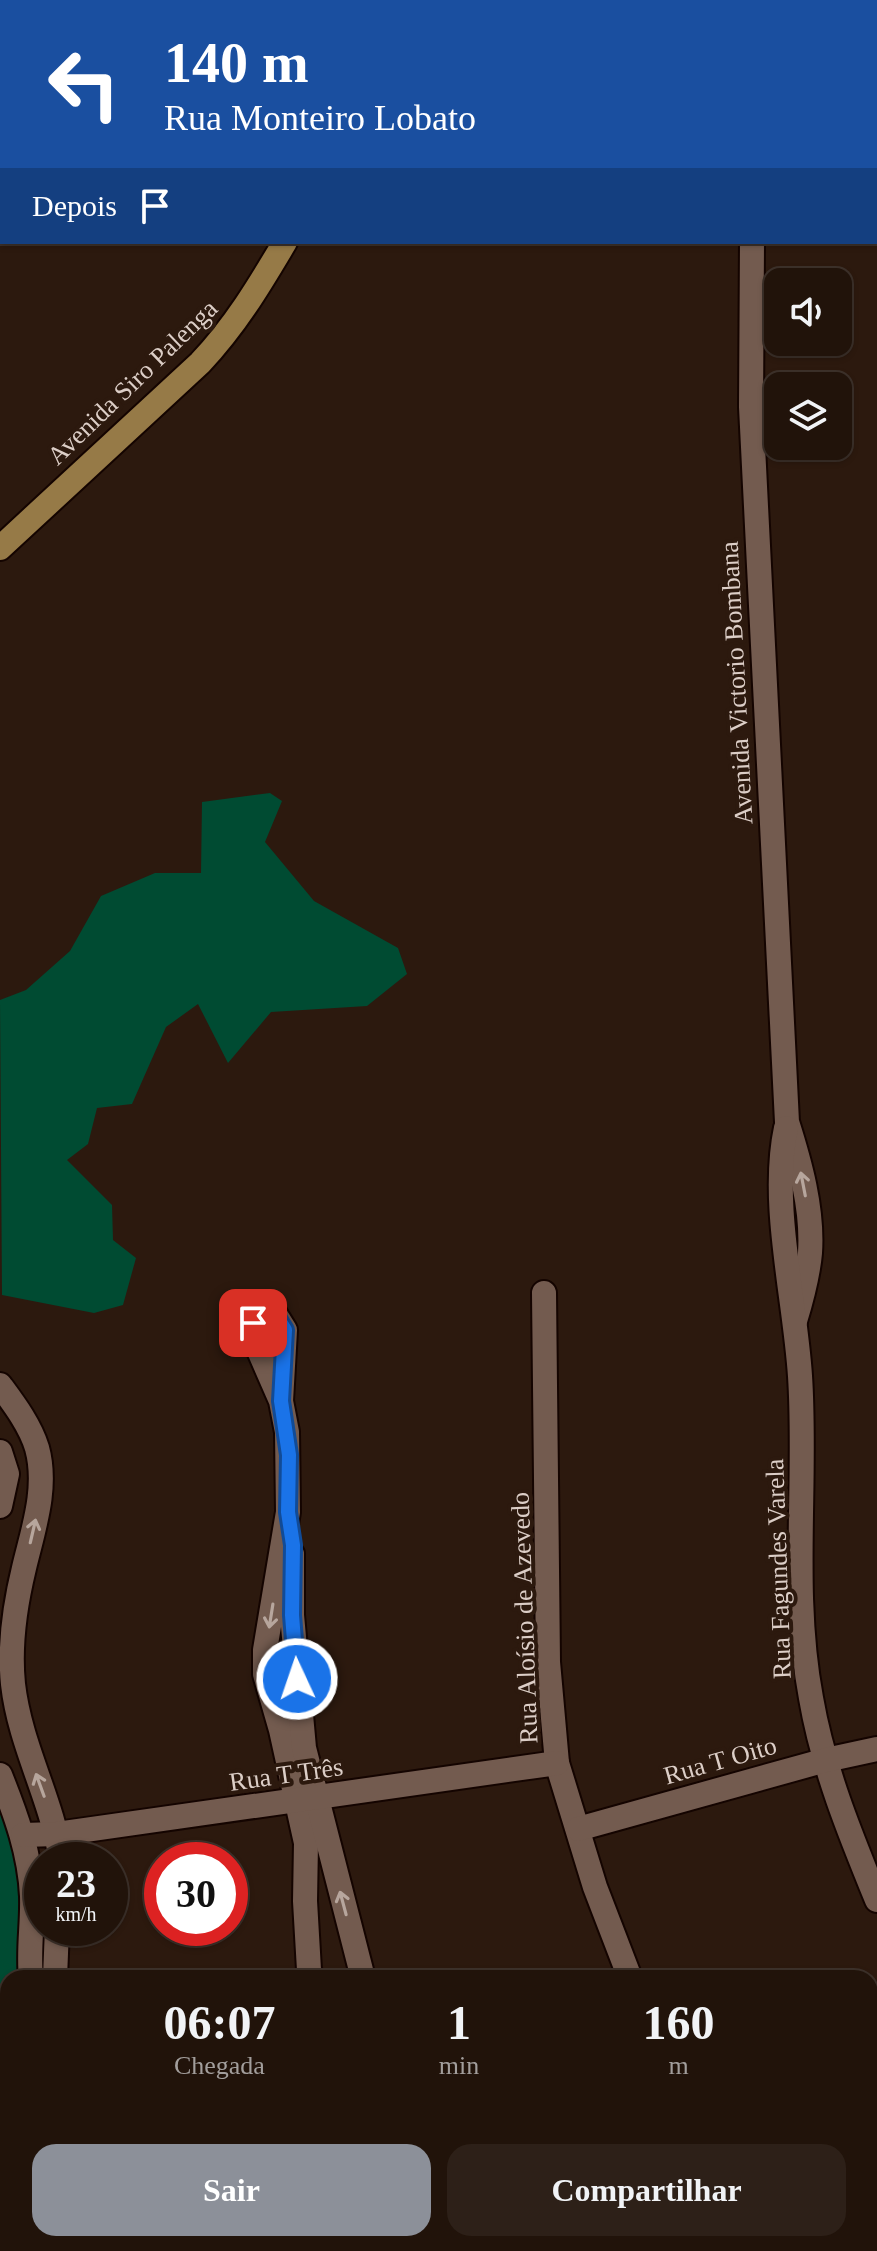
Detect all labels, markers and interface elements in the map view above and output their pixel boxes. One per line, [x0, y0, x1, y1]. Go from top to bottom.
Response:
icon: left [32, 32, 136, 136]
text: 140 m [164, 32, 309, 94]
text: Rua Monteiro Lobato [164, 98, 476, 138]
icon: arrive [133, 184, 177, 228]
text: Depois [32, 189, 117, 222]
map controls [764, 268, 852, 460]
button: sound [764, 268, 852, 356]
street label: Avenida Siro Palenga [41, 294, 224, 471]
button: layers [764, 372, 852, 460]
street label: Avenida Victorio Bombana [715, 540, 758, 825]
one-way arrow [794, 1171, 809, 1197]
pin [219, 1289, 287, 1357]
icon: arrive [231, 1301, 275, 1345]
street label: Rua Fagundes Varela [760, 1458, 797, 1680]
street label: Rua Aloísio de Azevedo [506, 1492, 543, 1744]
one-way arrow [26, 1519, 41, 1545]
one-way arrow [263, 1603, 278, 1629]
position arrow [255, 1637, 339, 1721]
street label: Rua T Oito [660, 1731, 780, 1790]
street label: Rua T Três [227, 1752, 345, 1797]
one-way arrow [32, 1773, 46, 1798]
speed limit sign: 30 [144, 1842, 248, 1946]
text: 23 [56, 1861, 96, 1906]
one-way arrow [334, 1890, 349, 1916]
text: km/h [55, 1903, 97, 1925]
text: 06:07 [163, 1996, 275, 2049]
text: 1 [447, 1996, 471, 2049]
text: 160 [643, 1996, 715, 2049]
text: Chegada [174, 2051, 265, 2080]
text: min [439, 2051, 479, 2080]
text: m [668, 2051, 689, 2080]
button: Sair [32, 2144, 431, 2236]
button: Compartilhar [447, 2144, 846, 2236]

